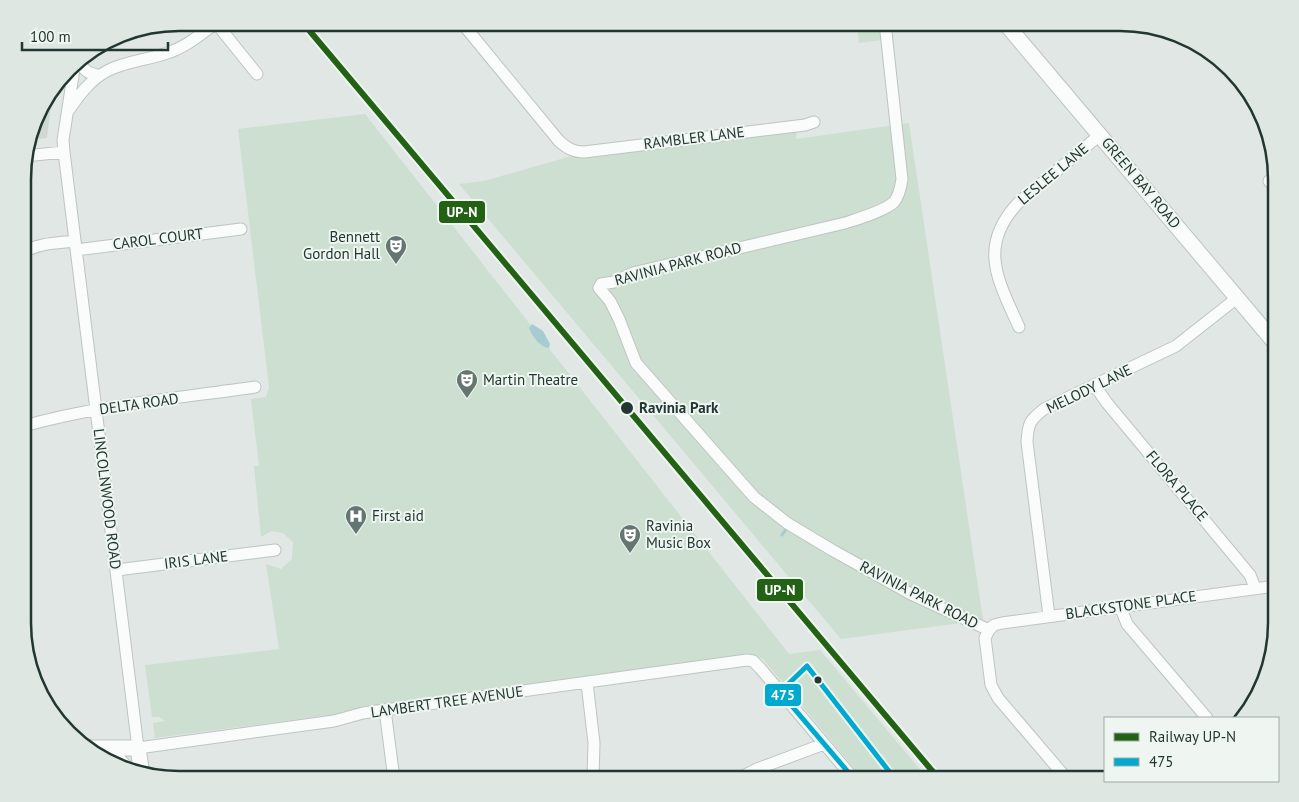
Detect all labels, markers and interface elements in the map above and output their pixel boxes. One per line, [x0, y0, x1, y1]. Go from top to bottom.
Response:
scale bar [22, 20, 169, 52]
text: 100 m [30, 27, 71, 46]
street label: RAMBLER LANE [642, 122, 745, 153]
street label: GREEN BAY ROAD [1098, 133, 1185, 232]
street label: LESLEE LANE [1013, 139, 1092, 209]
line badge: UP-N [438, 200, 486, 224]
text: UP-N [447, 203, 477, 221]
street label: CAROL COURT [112, 223, 205, 253]
place label: Bennett Gordon Hall [303, 227, 381, 263]
theatre icon: Bennett Gordon Hall [384, 234, 408, 265]
street label: RAVINIA PARK ROAD [612, 237, 743, 290]
street label: MELODY LANE [1043, 360, 1135, 417]
theatre icon: Martin Theatre [455, 368, 479, 399]
place label: Martin Theatre [483, 370, 578, 389]
street label: DELTA ROAD [98, 389, 180, 418]
place label: Ravinia Park [639, 398, 719, 417]
marker: Ravinia Park [619, 400, 635, 416]
street label: LINCOLNWOOD ROAD [89, 427, 126, 570]
street label: FLORA PLACE [1142, 446, 1213, 525]
hospital icon: First aid [344, 504, 368, 535]
place label: First aid [372, 506, 424, 525]
place label: Ravinia Music Box [646, 516, 711, 552]
theatre icon: Ravinia Music Box [618, 523, 642, 554]
street label: IRIS LANE [163, 546, 229, 573]
street label: RAVINIA PARK ROAD [857, 556, 982, 633]
line badge: UP-N [756, 578, 804, 602]
text: UP-N [765, 581, 795, 599]
street label: BLACKSTONE PLACE [1064, 586, 1198, 623]
unlabelled marker [813, 675, 823, 685]
street label: LAMBERT TREE AVENUE [369, 681, 525, 722]
line badge: 475 [764, 683, 802, 707]
text: 475 [771, 686, 795, 704]
legend [1104, 717, 1279, 782]
text: Railway UP-N [1149, 727, 1236, 746]
text: 475 [1149, 752, 1174, 771]

